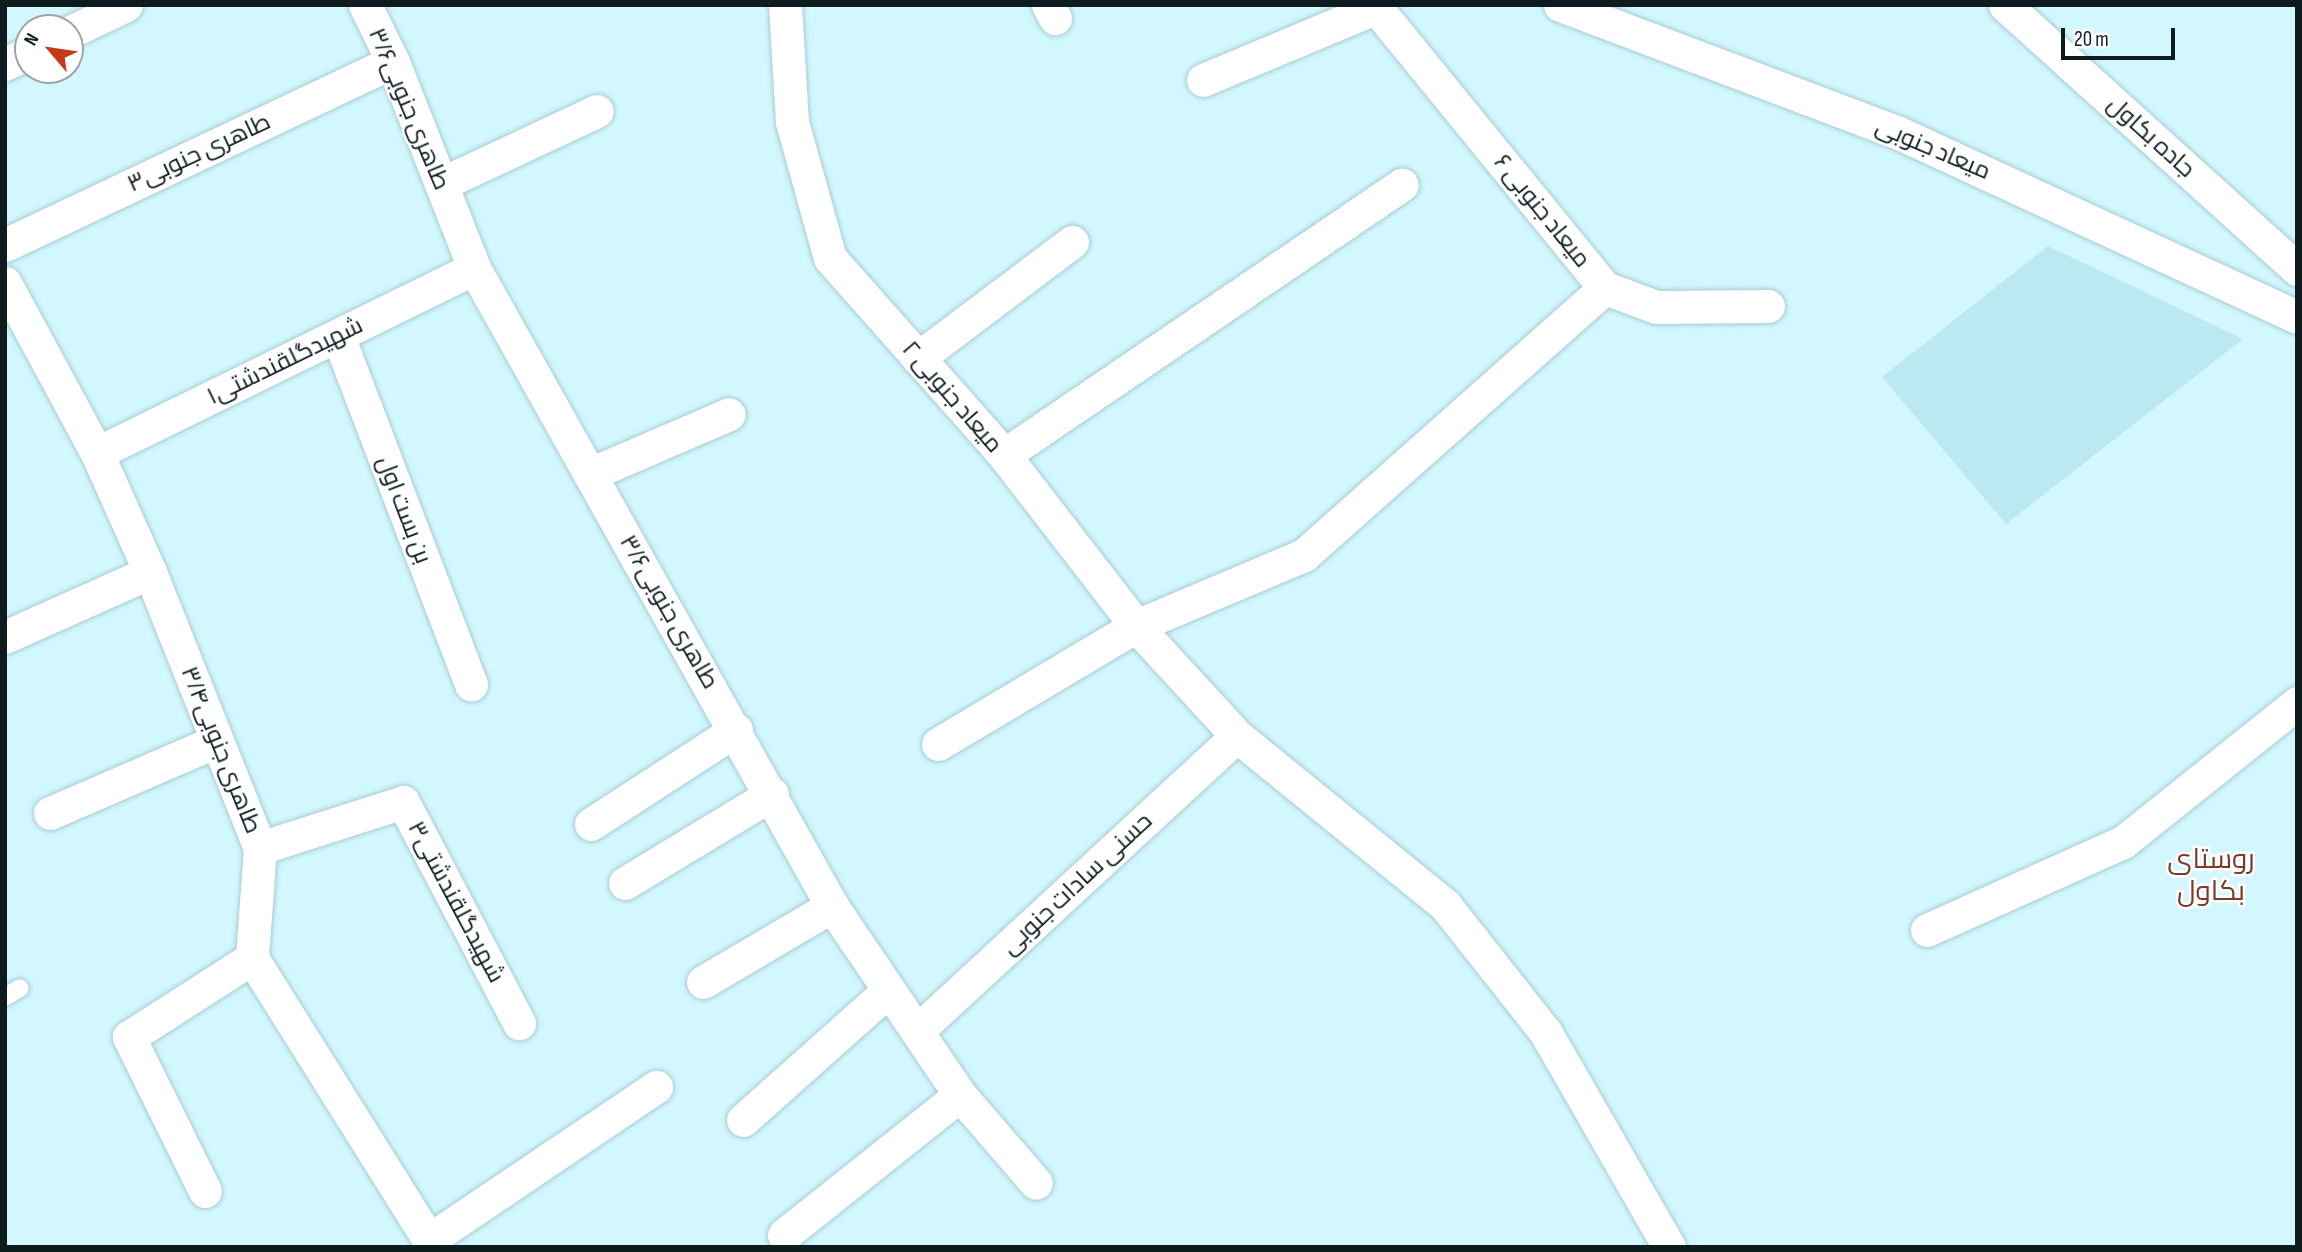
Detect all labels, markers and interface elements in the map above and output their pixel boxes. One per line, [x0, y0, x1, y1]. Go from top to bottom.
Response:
north arrow [14, 14, 84, 84]
scale bar [2064, 14, 2178, 58]
street label: طاهری جنوبی۳/۶ [362, 24, 456, 194]
text: 20 m [2074, 27, 2109, 52]
text: N [19, 30, 44, 50]
street label: جاده بکاول [2101, 90, 2201, 184]
street label: طاهری جنوبی۳ [123, 107, 275, 199]
street label: میعاد جنوبی [1871, 112, 1995, 186]
street label: میعاد جنوبی ۶ [1488, 149, 1596, 273]
street label: شهیدگلقندشتی۱ [202, 311, 368, 411]
street label: میعاد جنوبی ۲ [896, 335, 1008, 459]
street label: بن بست اول [370, 452, 438, 568]
street label: طاهری جنوبی۳/۶ [613, 530, 725, 694]
street label: طاهری جنوبی۳/۴ [174, 662, 268, 838]
street label: حسنی سادات جنوبی [996, 807, 1158, 961]
street label: شهیدگلقندشتی۳ [401, 816, 511, 988]
district label: روستای بکاول [2167, 843, 2255, 909]

